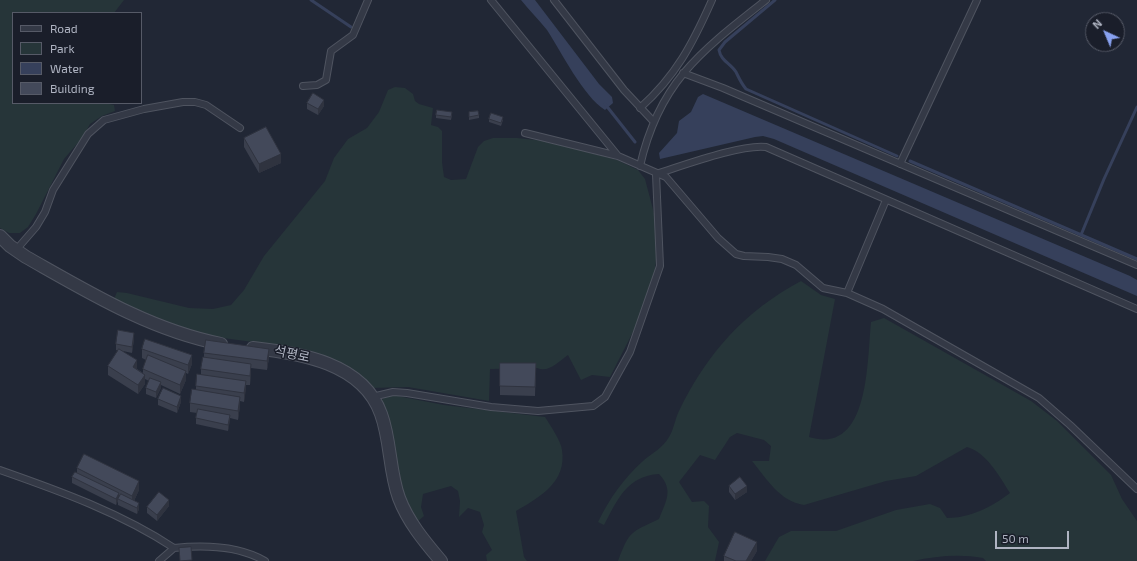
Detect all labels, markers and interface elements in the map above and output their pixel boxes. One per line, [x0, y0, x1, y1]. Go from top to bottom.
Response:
legend [12, 12, 142, 104]
north arrow [1085, 12, 1125, 52]
text: N [1090, 16, 1104, 31]
text: Road [50, 21, 78, 35]
text: Park [50, 41, 75, 55]
text: Water [50, 61, 84, 75]
text: Building [50, 81, 94, 95]
street label: 석평로 [273, 343, 311, 365]
scale bar [997, 523, 1071, 549]
text: 50 m [1002, 531, 1029, 545]

